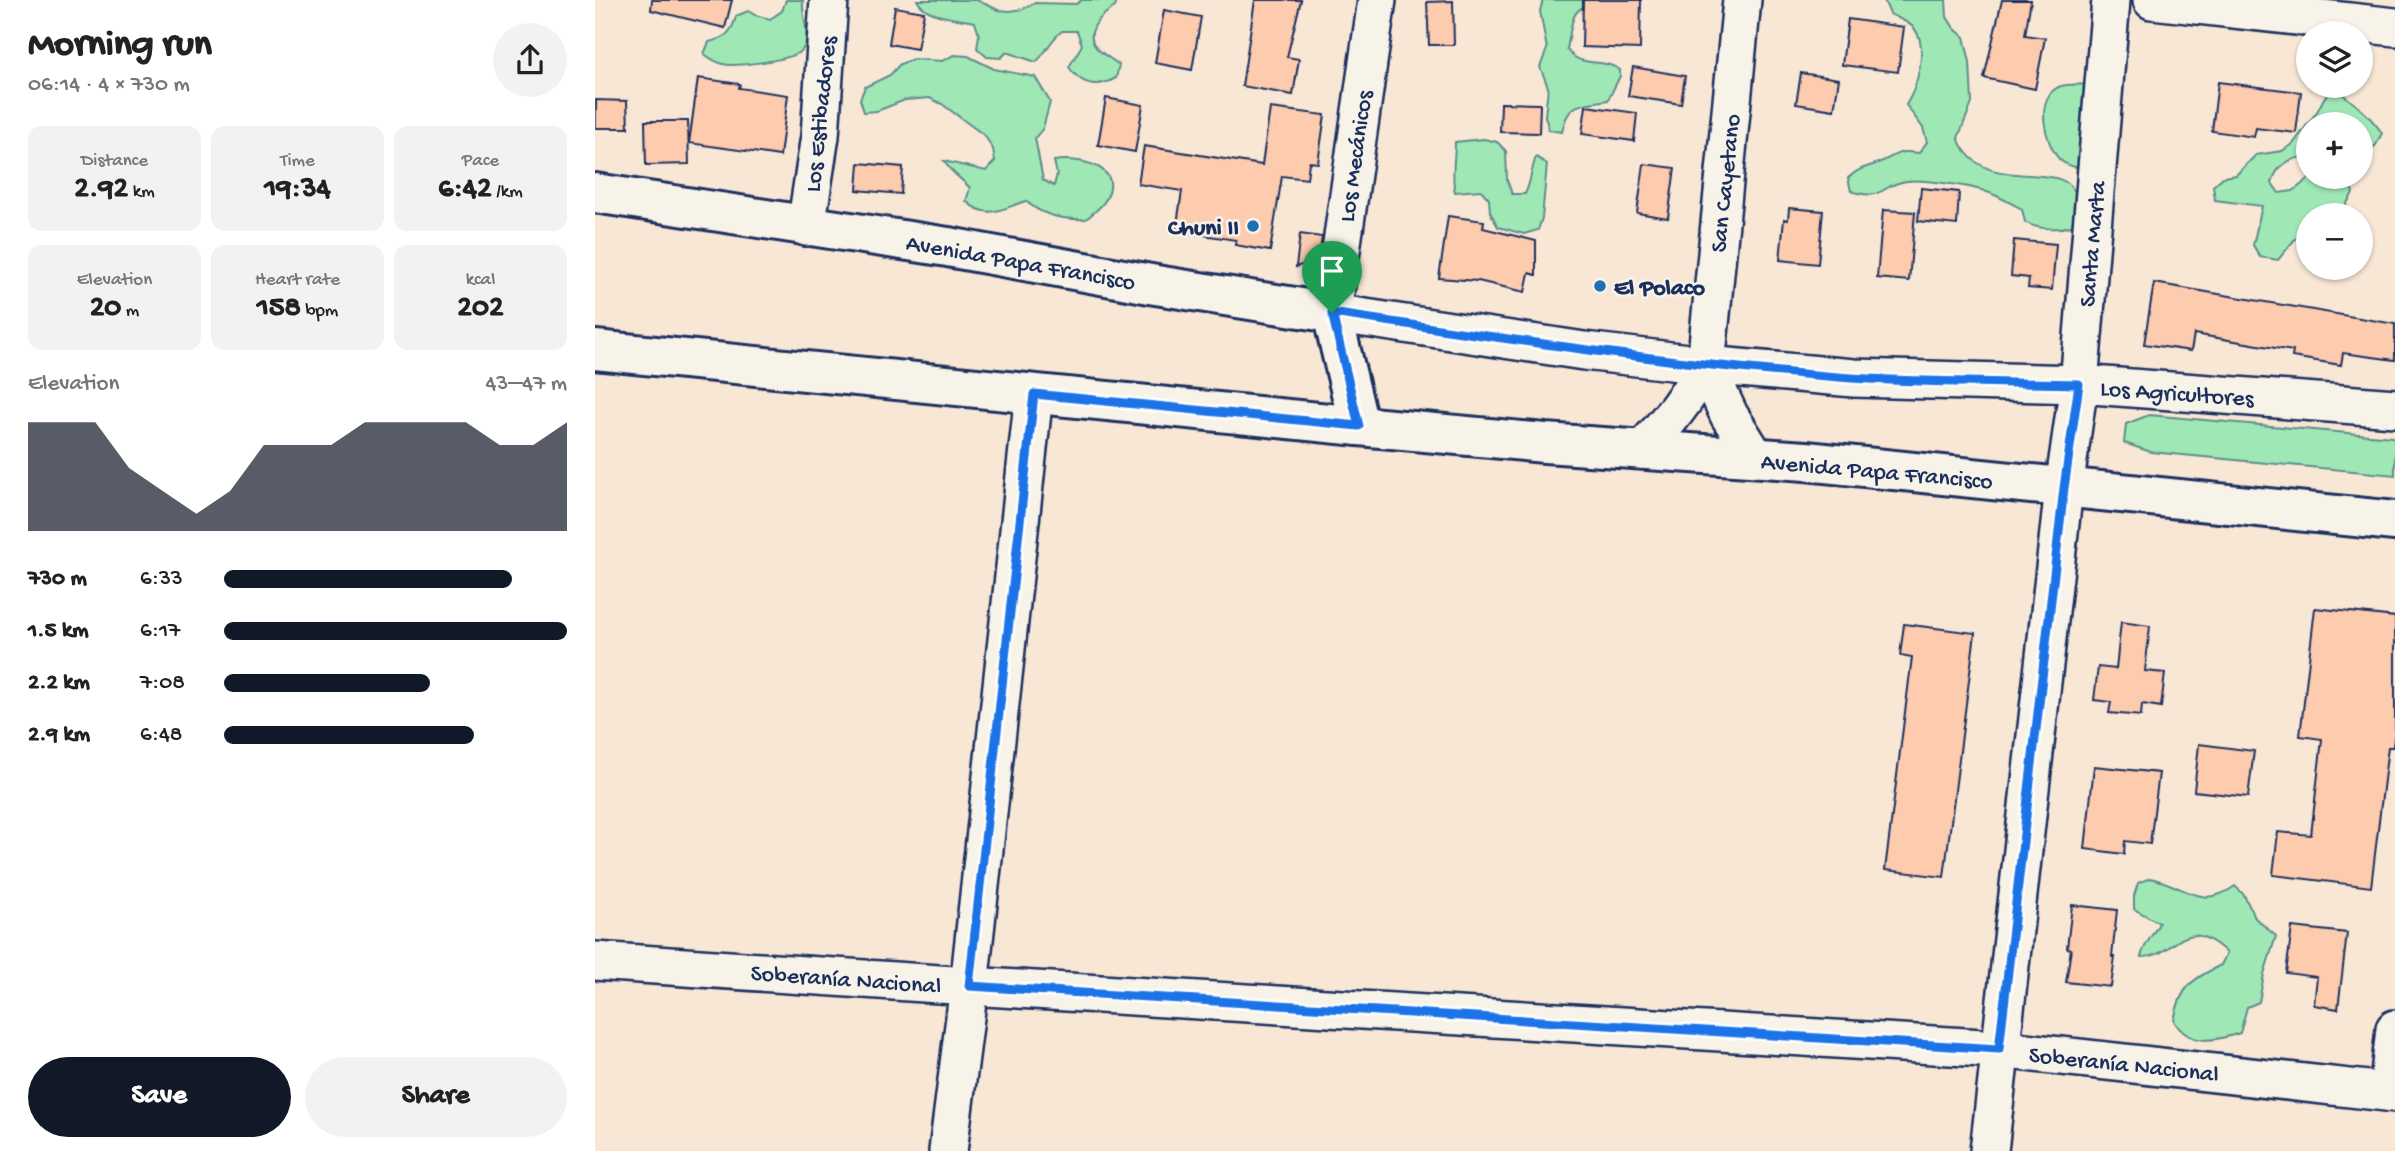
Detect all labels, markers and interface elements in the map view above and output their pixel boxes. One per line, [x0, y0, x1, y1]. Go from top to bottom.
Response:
map controls [2296, 21, 2373, 280]
button: layers [2296, 21, 2373, 98]
button: share [493, 23, 567, 97]
text: Morning run [28, 24, 212, 68]
street label: Los Estibadores [800, 34, 845, 194]
text: 06:14 · 4 × 730 m [28, 72, 190, 99]
street label: Los Mecánicos [1334, 88, 1381, 224]
button: + [2296, 112, 2373, 189]
street label: San Cayetano [1706, 113, 1749, 254]
text: Distance [81, 150, 148, 173]
text: Time [280, 150, 315, 173]
text: Pace [462, 150, 499, 173]
text: 2.92 [74, 173, 128, 208]
text: 19:34 [264, 173, 331, 208]
text: 6:42 [438, 173, 492, 208]
street label: Santa Marta [2075, 179, 2114, 308]
text: km [128, 181, 155, 204]
text: /km [492, 181, 523, 204]
button: − [2296, 203, 2373, 280]
place label: Chuni II [1168, 215, 1239, 244]
marker: Chuni II [1245, 218, 1261, 234]
street label: Avenida Papa Francisco [903, 230, 1137, 299]
pin [1302, 241, 1362, 313]
icon: arrive [1313, 252, 1351, 290]
text: Elevation [77, 269, 152, 292]
text: Heart rate [255, 269, 340, 292]
text: kcal [466, 269, 495, 292]
place label: El Polaco [1614, 275, 1705, 304]
marker: El Polaco [1592, 278, 1608, 294]
text: 20 [90, 292, 121, 327]
text: 158 [257, 292, 301, 327]
text: 202 [457, 292, 504, 327]
text: m [121, 300, 139, 323]
text: bpm [301, 300, 338, 323]
text: Elevation [28, 371, 119, 398]
text: 43–47 m [485, 371, 567, 398]
street label: Los Agricultores [2099, 376, 2256, 415]
street label: Avenida Papa Francisco [1760, 449, 1994, 498]
text: 730 m [28, 566, 87, 593]
text: 6:33 [140, 566, 183, 593]
text: 1.5 km [28, 618, 89, 645]
text: 6:17 [140, 618, 180, 645]
text: 2.2 km [28, 670, 90, 697]
text: 7:08 [140, 670, 185, 697]
text: 2.9 km [28, 722, 90, 749]
text: 6:48 [140, 722, 182, 749]
street label: Soberanía Nacional [750, 960, 942, 1003]
street label: Soberanía Nacional [2027, 1042, 2220, 1091]
button: Save [28, 1057, 291, 1137]
button: Share [305, 1057, 567, 1137]

